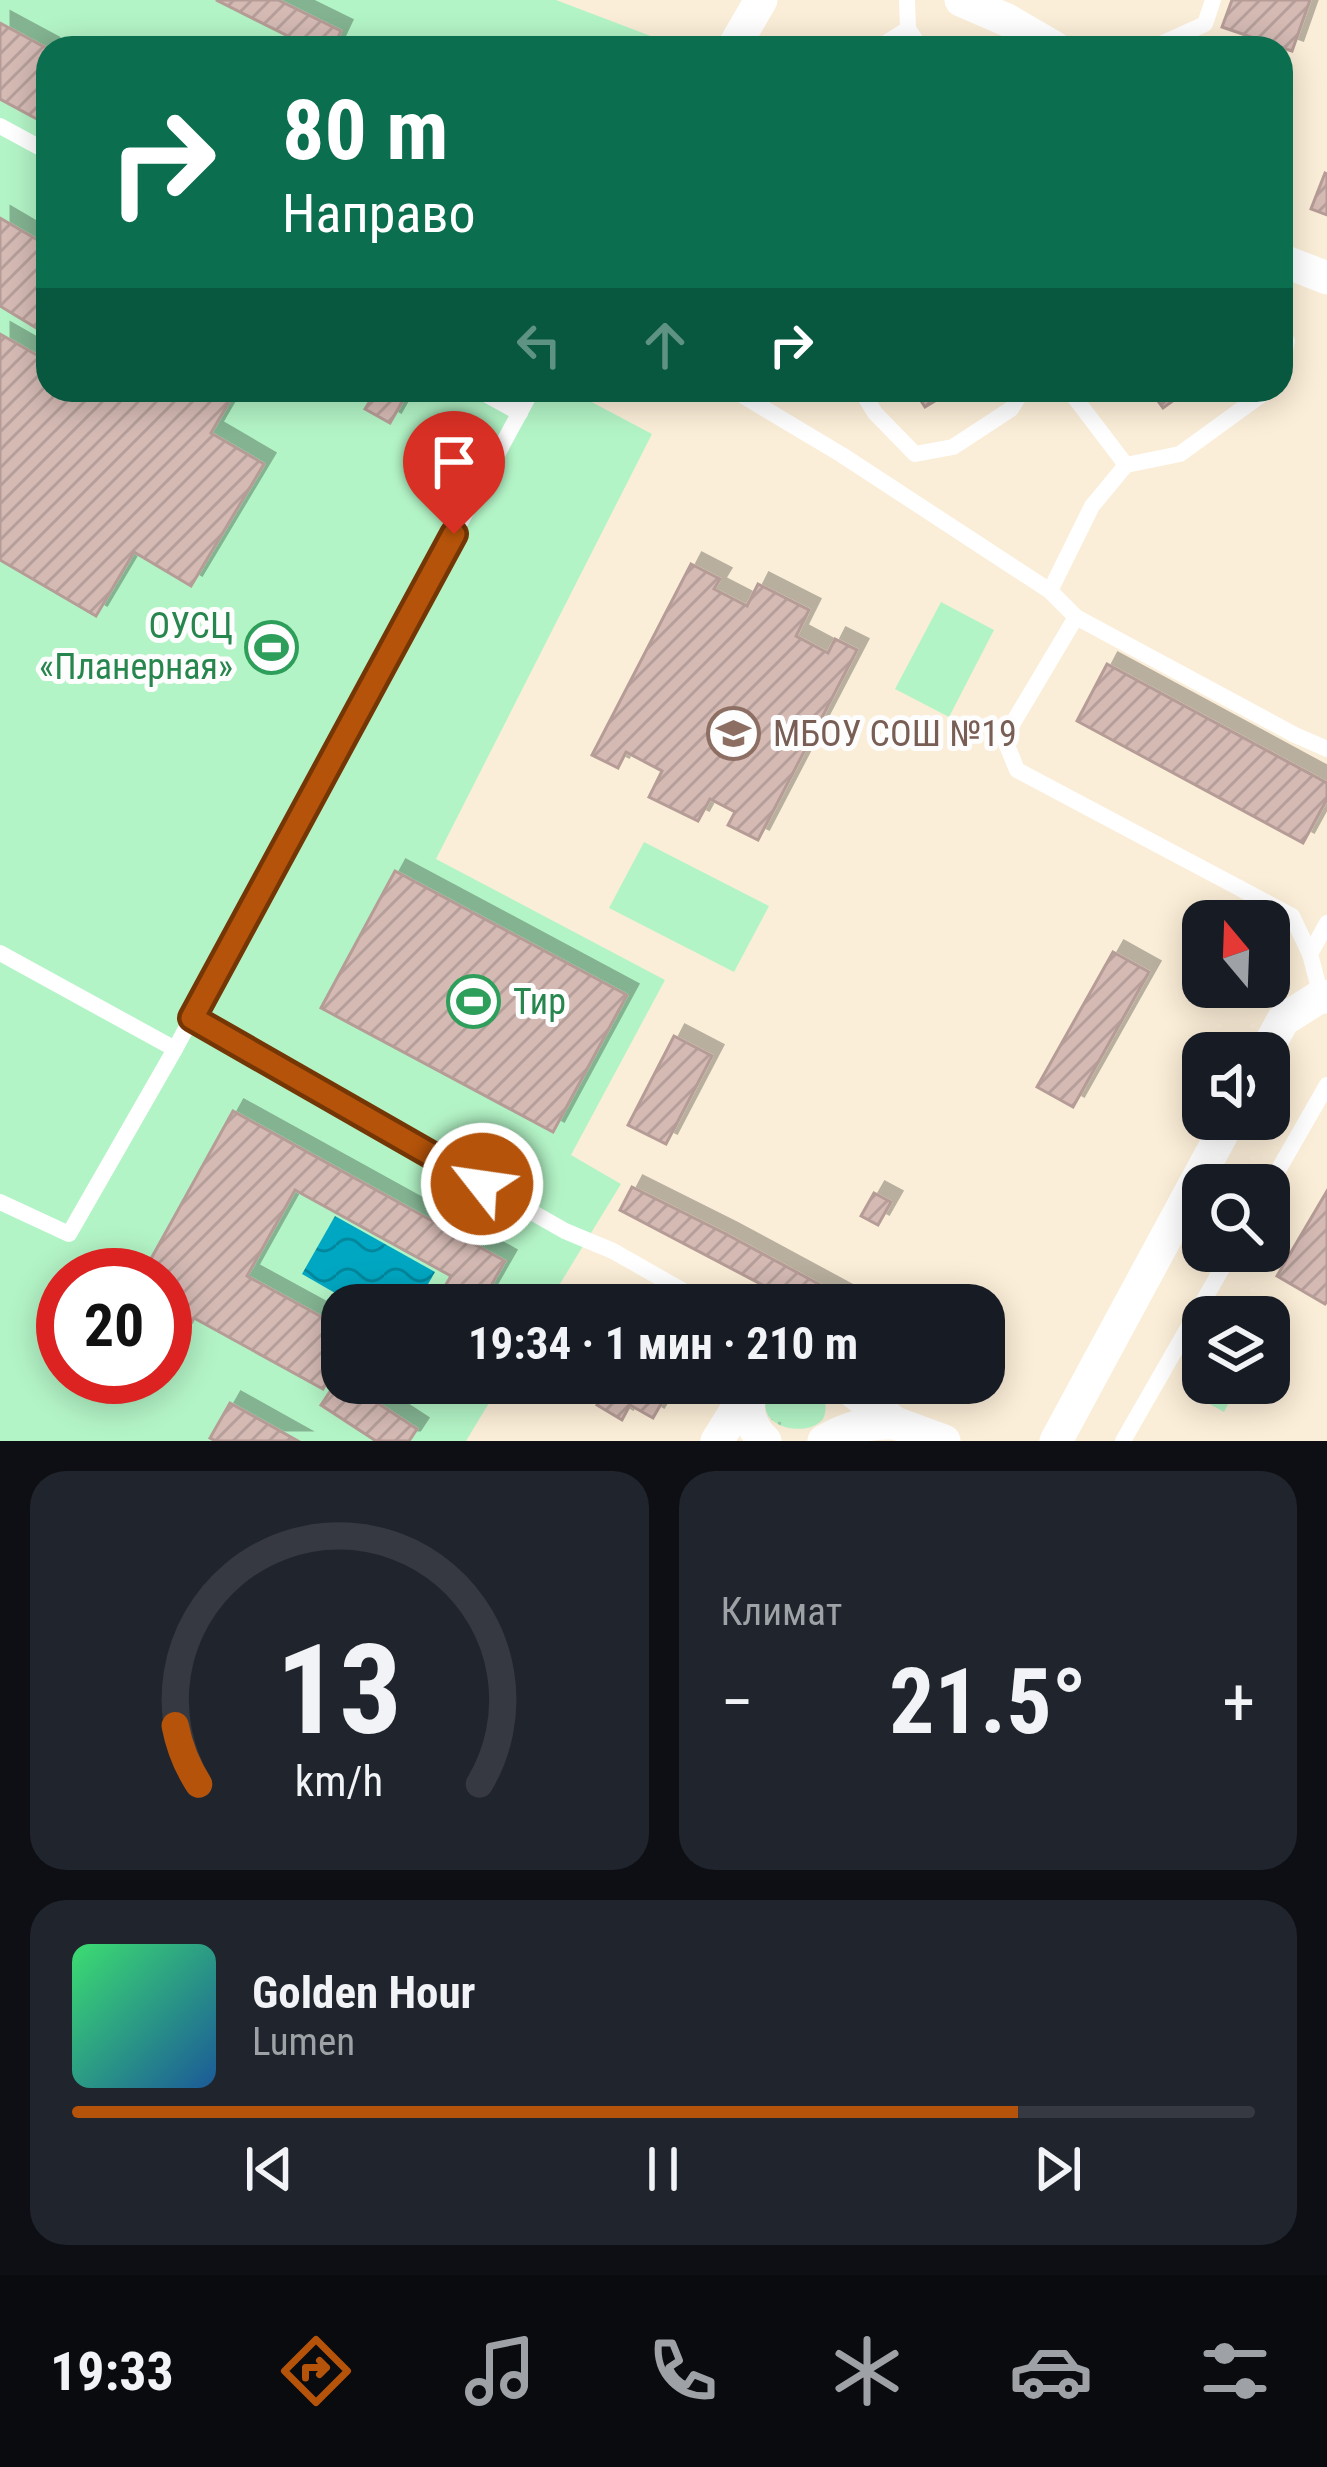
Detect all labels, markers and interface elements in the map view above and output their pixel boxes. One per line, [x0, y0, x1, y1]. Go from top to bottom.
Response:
text: 80 m [282, 81, 449, 180]
icon: right [84, 84, 240, 240]
text: Направо [282, 182, 476, 245]
icon: left [506, 312, 572, 378]
icon: ahead [632, 312, 698, 378]
icon: right [758, 312, 824, 378]
pin [403, 411, 505, 534]
icon: arrive [421, 429, 487, 495]
place label: ОУСЦ «Планерная» [39, 605, 233, 688]
sports icon: ОУСЦ «Планерная» [244, 619, 300, 675]
school or university icon: МБОУ СОШ №19 [706, 706, 762, 762]
place label: МБОУ СОШ №19 [773, 713, 1017, 755]
north arrow [1182, 900, 1290, 1008]
map controls [1182, 900, 1290, 1404]
sports icon: Тир [446, 974, 502, 1030]
place label: Тир [513, 981, 566, 1023]
button: sound [1182, 1032, 1290, 1140]
position arrow [419, 1121, 545, 1247]
button: search [1182, 1164, 1290, 1272]
speed limit sign: 20 [36, 1248, 192, 1404]
button: layers [1182, 1296, 1290, 1404]
text: 19:34 · 1 мин · 210 m [468, 1317, 858, 1370]
text: Климат [721, 1589, 842, 1635]
text: 13 [276, 1617, 402, 1763]
text: 21.5° [889, 1650, 1087, 1755]
text: − [721, 1664, 754, 1741]
text: + [1222, 1664, 1255, 1741]
text: km/h [295, 1755, 383, 1805]
text: Golden Hour [252, 1966, 475, 2019]
text: Lumen [252, 2019, 355, 2065]
icon: previous [236, 2136, 302, 2202]
icon: pause [630, 2136, 696, 2202]
icon: next [1025, 2136, 1091, 2202]
icon: directions [274, 2329, 358, 2413]
icon: music [458, 2329, 542, 2413]
icon: phone [641, 2329, 725, 2413]
icon: climate [825, 2329, 909, 2413]
icon: car [1009, 2329, 1093, 2413]
icon: filters [1193, 2329, 1277, 2413]
text: 19:33 [50, 2340, 174, 2403]

